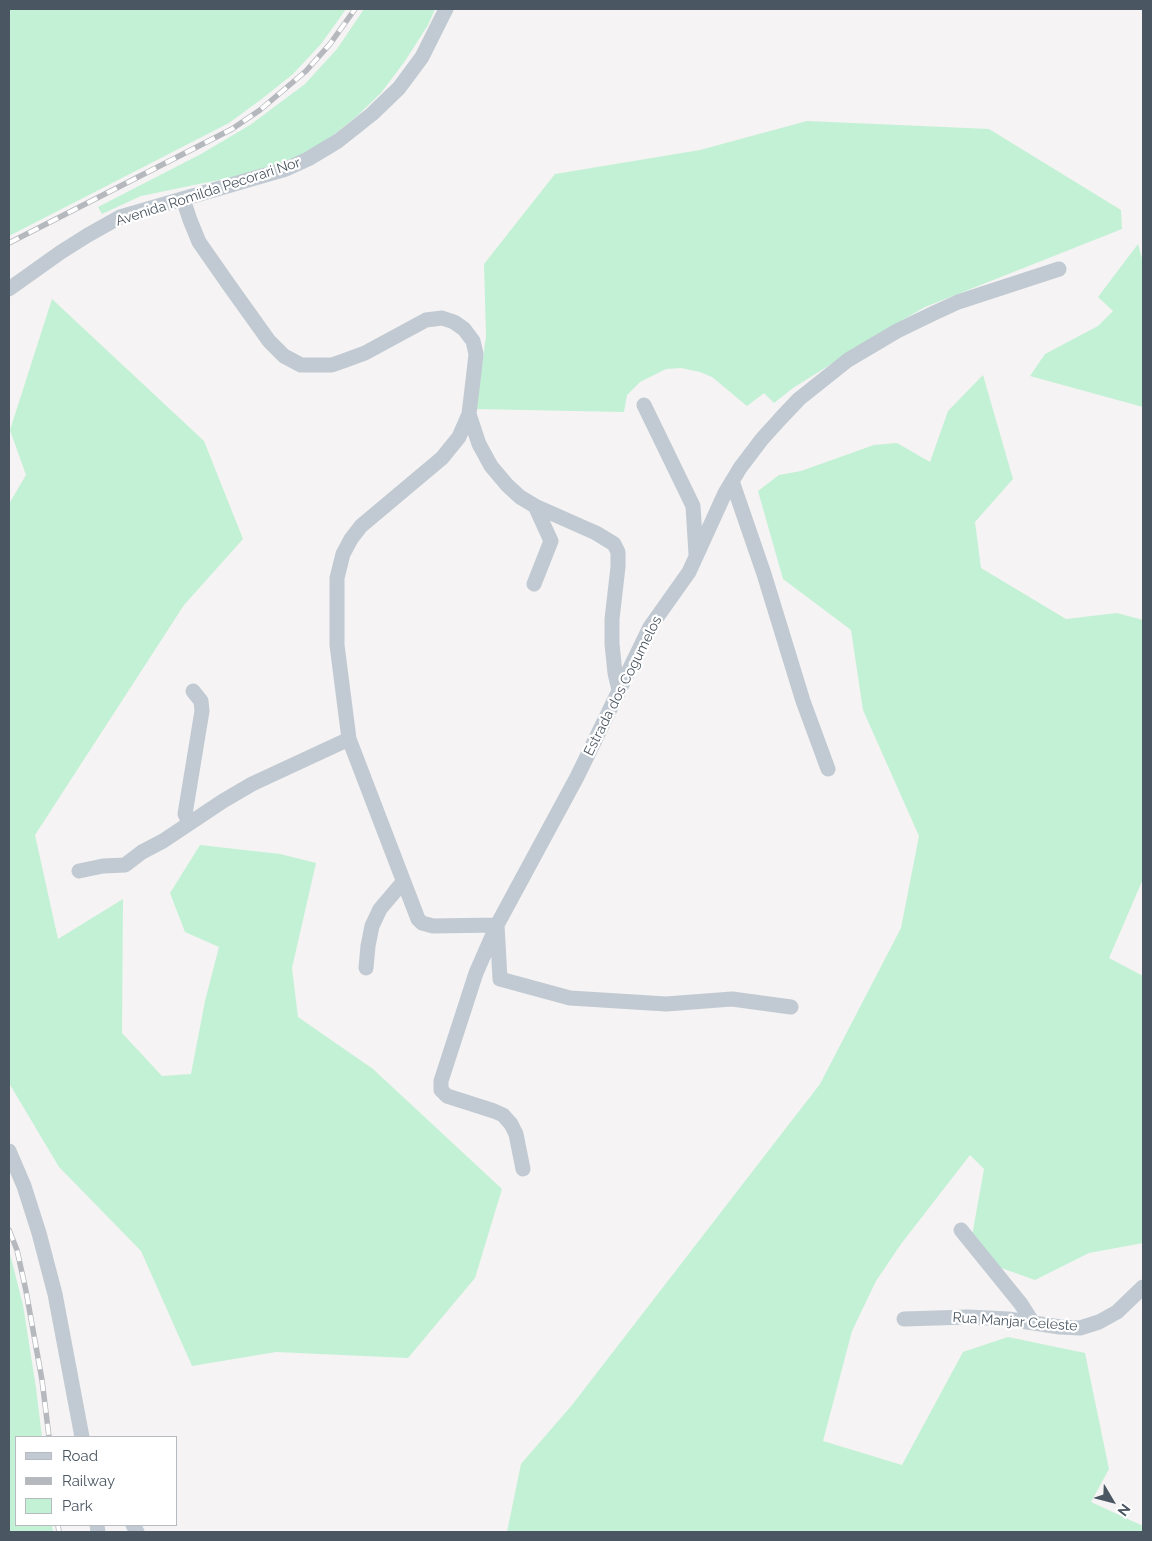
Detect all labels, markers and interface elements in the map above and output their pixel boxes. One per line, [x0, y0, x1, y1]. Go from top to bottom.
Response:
street label: Avenida Romilda Pecorari Nor [114, 154, 302, 230]
street label: Estrada dos Cogumelos [580, 613, 666, 759]
street label: Rua Manjar Celeste [952, 1309, 1078, 1335]
legend [15, 1436, 178, 1526]
text: Road [62, 1447, 98, 1465]
text: Railway [62, 1472, 115, 1490]
north arrow [1087, 1476, 1137, 1526]
text: Park [62, 1497, 93, 1515]
text: N [1114, 1501, 1134, 1519]

